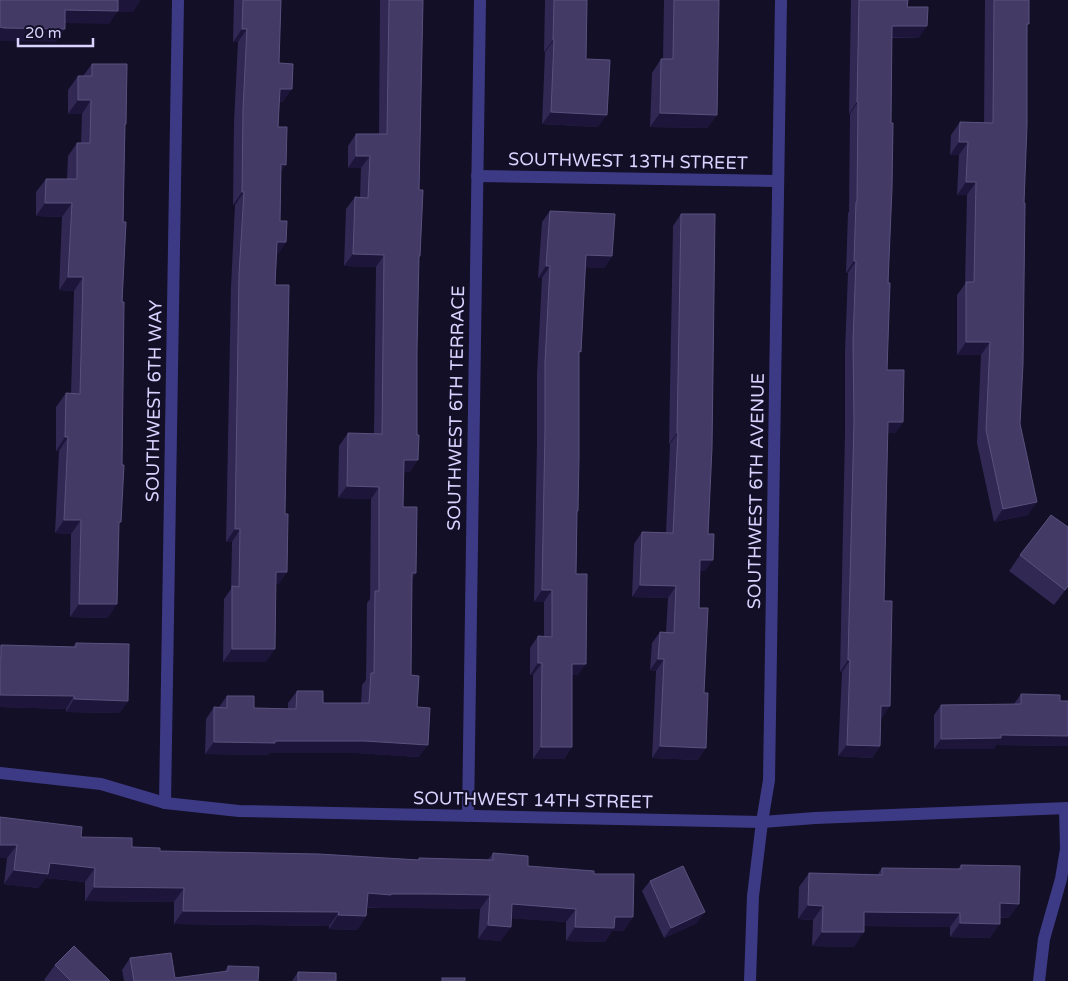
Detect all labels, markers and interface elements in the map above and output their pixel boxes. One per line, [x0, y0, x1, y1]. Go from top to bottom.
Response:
scale bar [18, 15, 92, 47]
text: 20 m [25, 24, 62, 42]
street label: SOUTHWEST 13TH STREET [508, 148, 748, 174]
street label: SOUTHWEST 6TH TERRACE [443, 285, 469, 531]
street label: SOUTHWEST 6TH WAY [141, 299, 167, 502]
street label: SOUTHWEST 6TH AVENUE [743, 373, 769, 609]
street label: SOUTHWEST 14TH STREET [413, 787, 653, 813]

